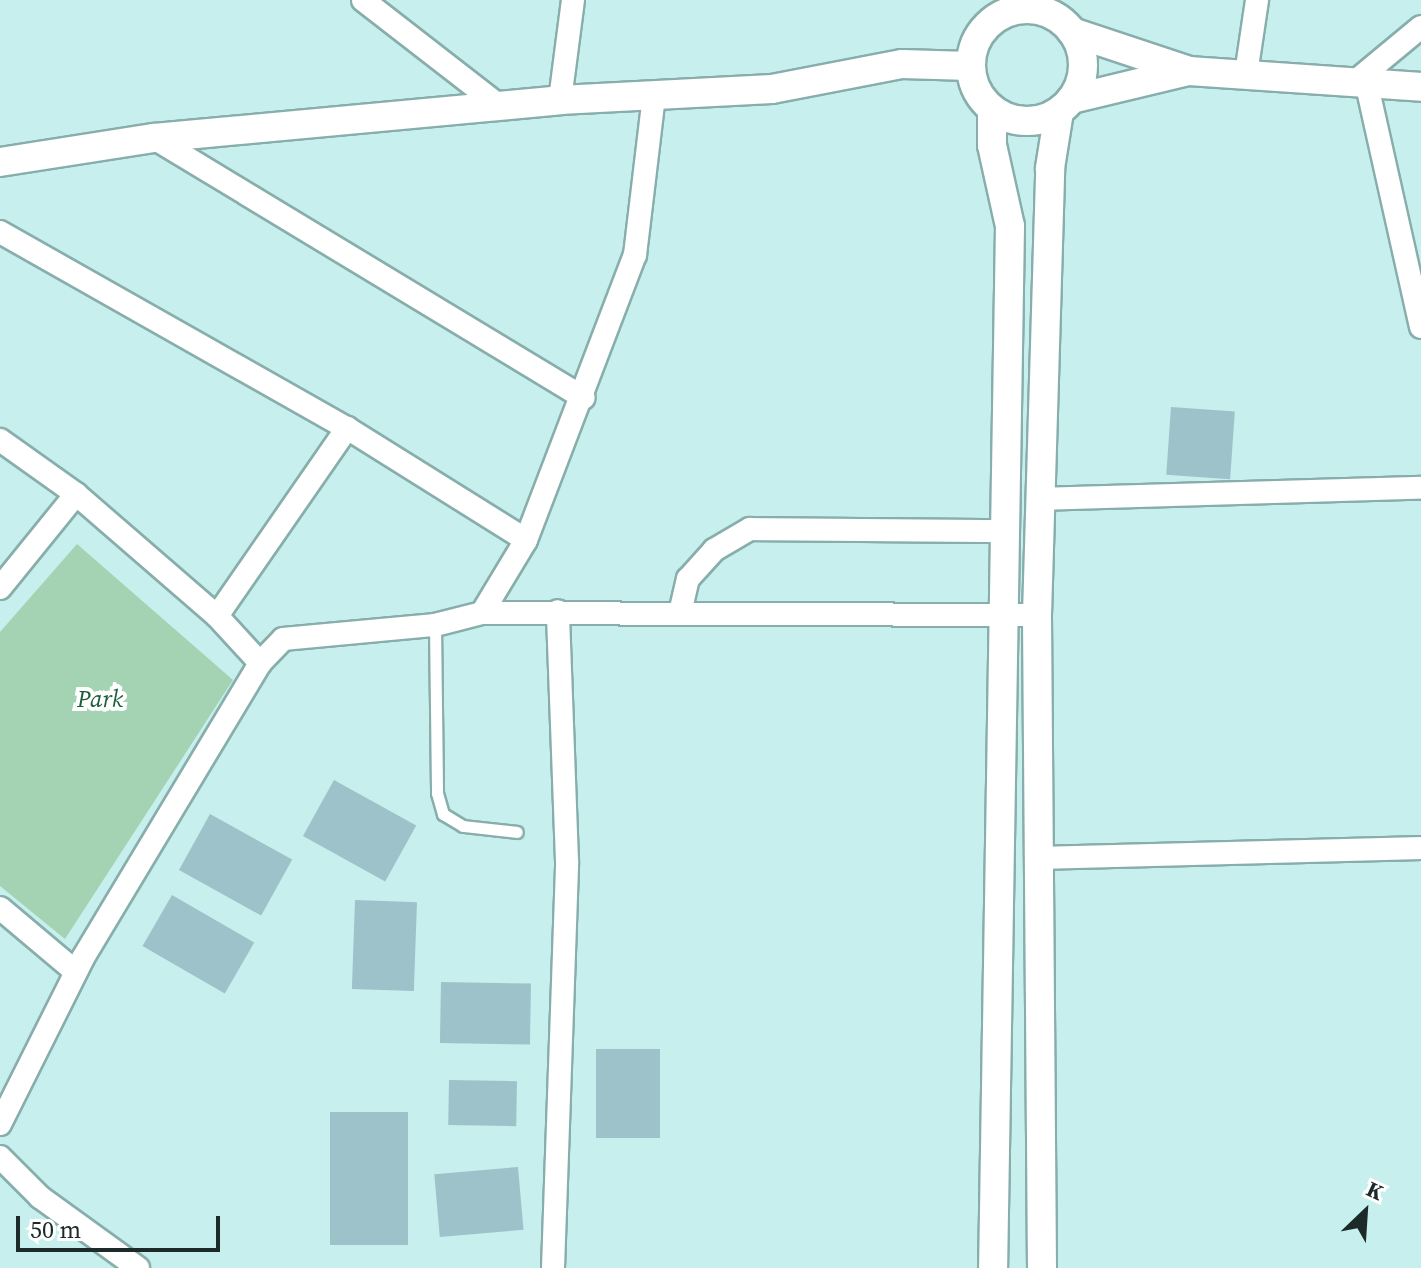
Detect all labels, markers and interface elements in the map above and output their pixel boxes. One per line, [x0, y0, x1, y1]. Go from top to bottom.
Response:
park label: Park [77, 685, 123, 713]
north arrow [1325, 1172, 1405, 1252]
text: K [1362, 1173, 1388, 1207]
scale bar [20, 1200, 224, 1250]
text: 50 m [30, 1213, 81, 1246]

